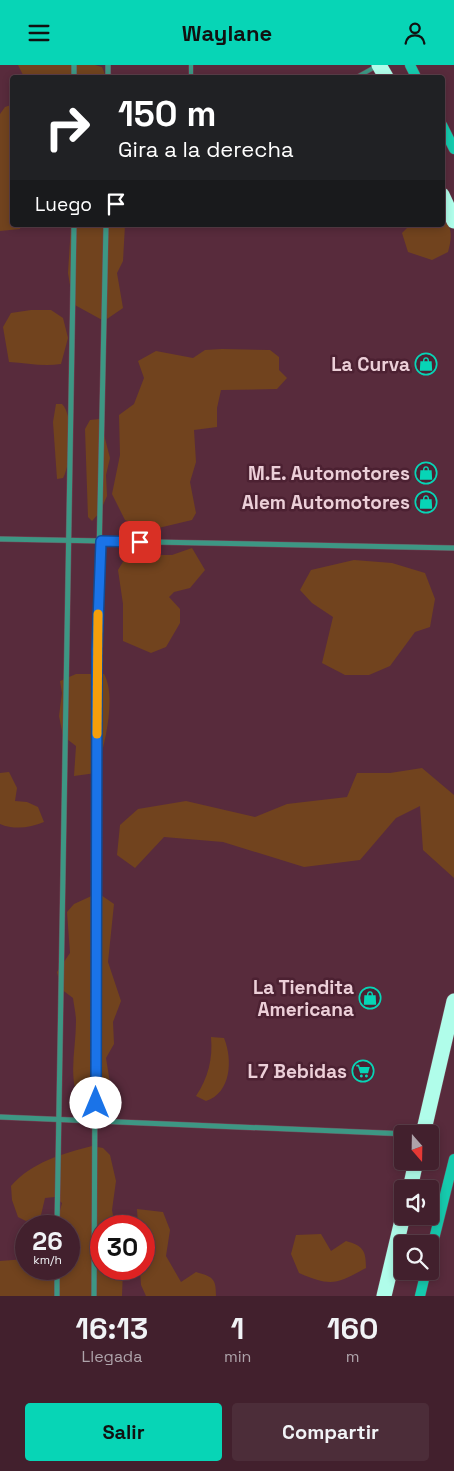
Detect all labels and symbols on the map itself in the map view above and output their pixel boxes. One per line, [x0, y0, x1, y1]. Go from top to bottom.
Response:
place label: La Curva [331, 352, 410, 377]
shop icon: La Curva [414, 352, 438, 376]
place label: M.E. Automotores [248, 461, 410, 486]
shop icon: M.E. Automotores [414, 461, 438, 485]
place label: Alem Automotores [242, 490, 410, 515]
shop icon: Alem Automotores [414, 490, 438, 514]
pin [119, 521, 161, 563]
place label: La Tiendita Americana [253, 975, 354, 1022]
shop icon: La Tiendita Americana [358, 986, 382, 1010]
place label: L7 Bebidas [248, 1059, 347, 1084]
supermarket icon: L7 Bebidas [351, 1059, 375, 1083]
position arrow [69, 1076, 121, 1128]
north arrow [394, 1125, 439, 1170]
speed limit sign: 30 [90, 1215, 155, 1280]

